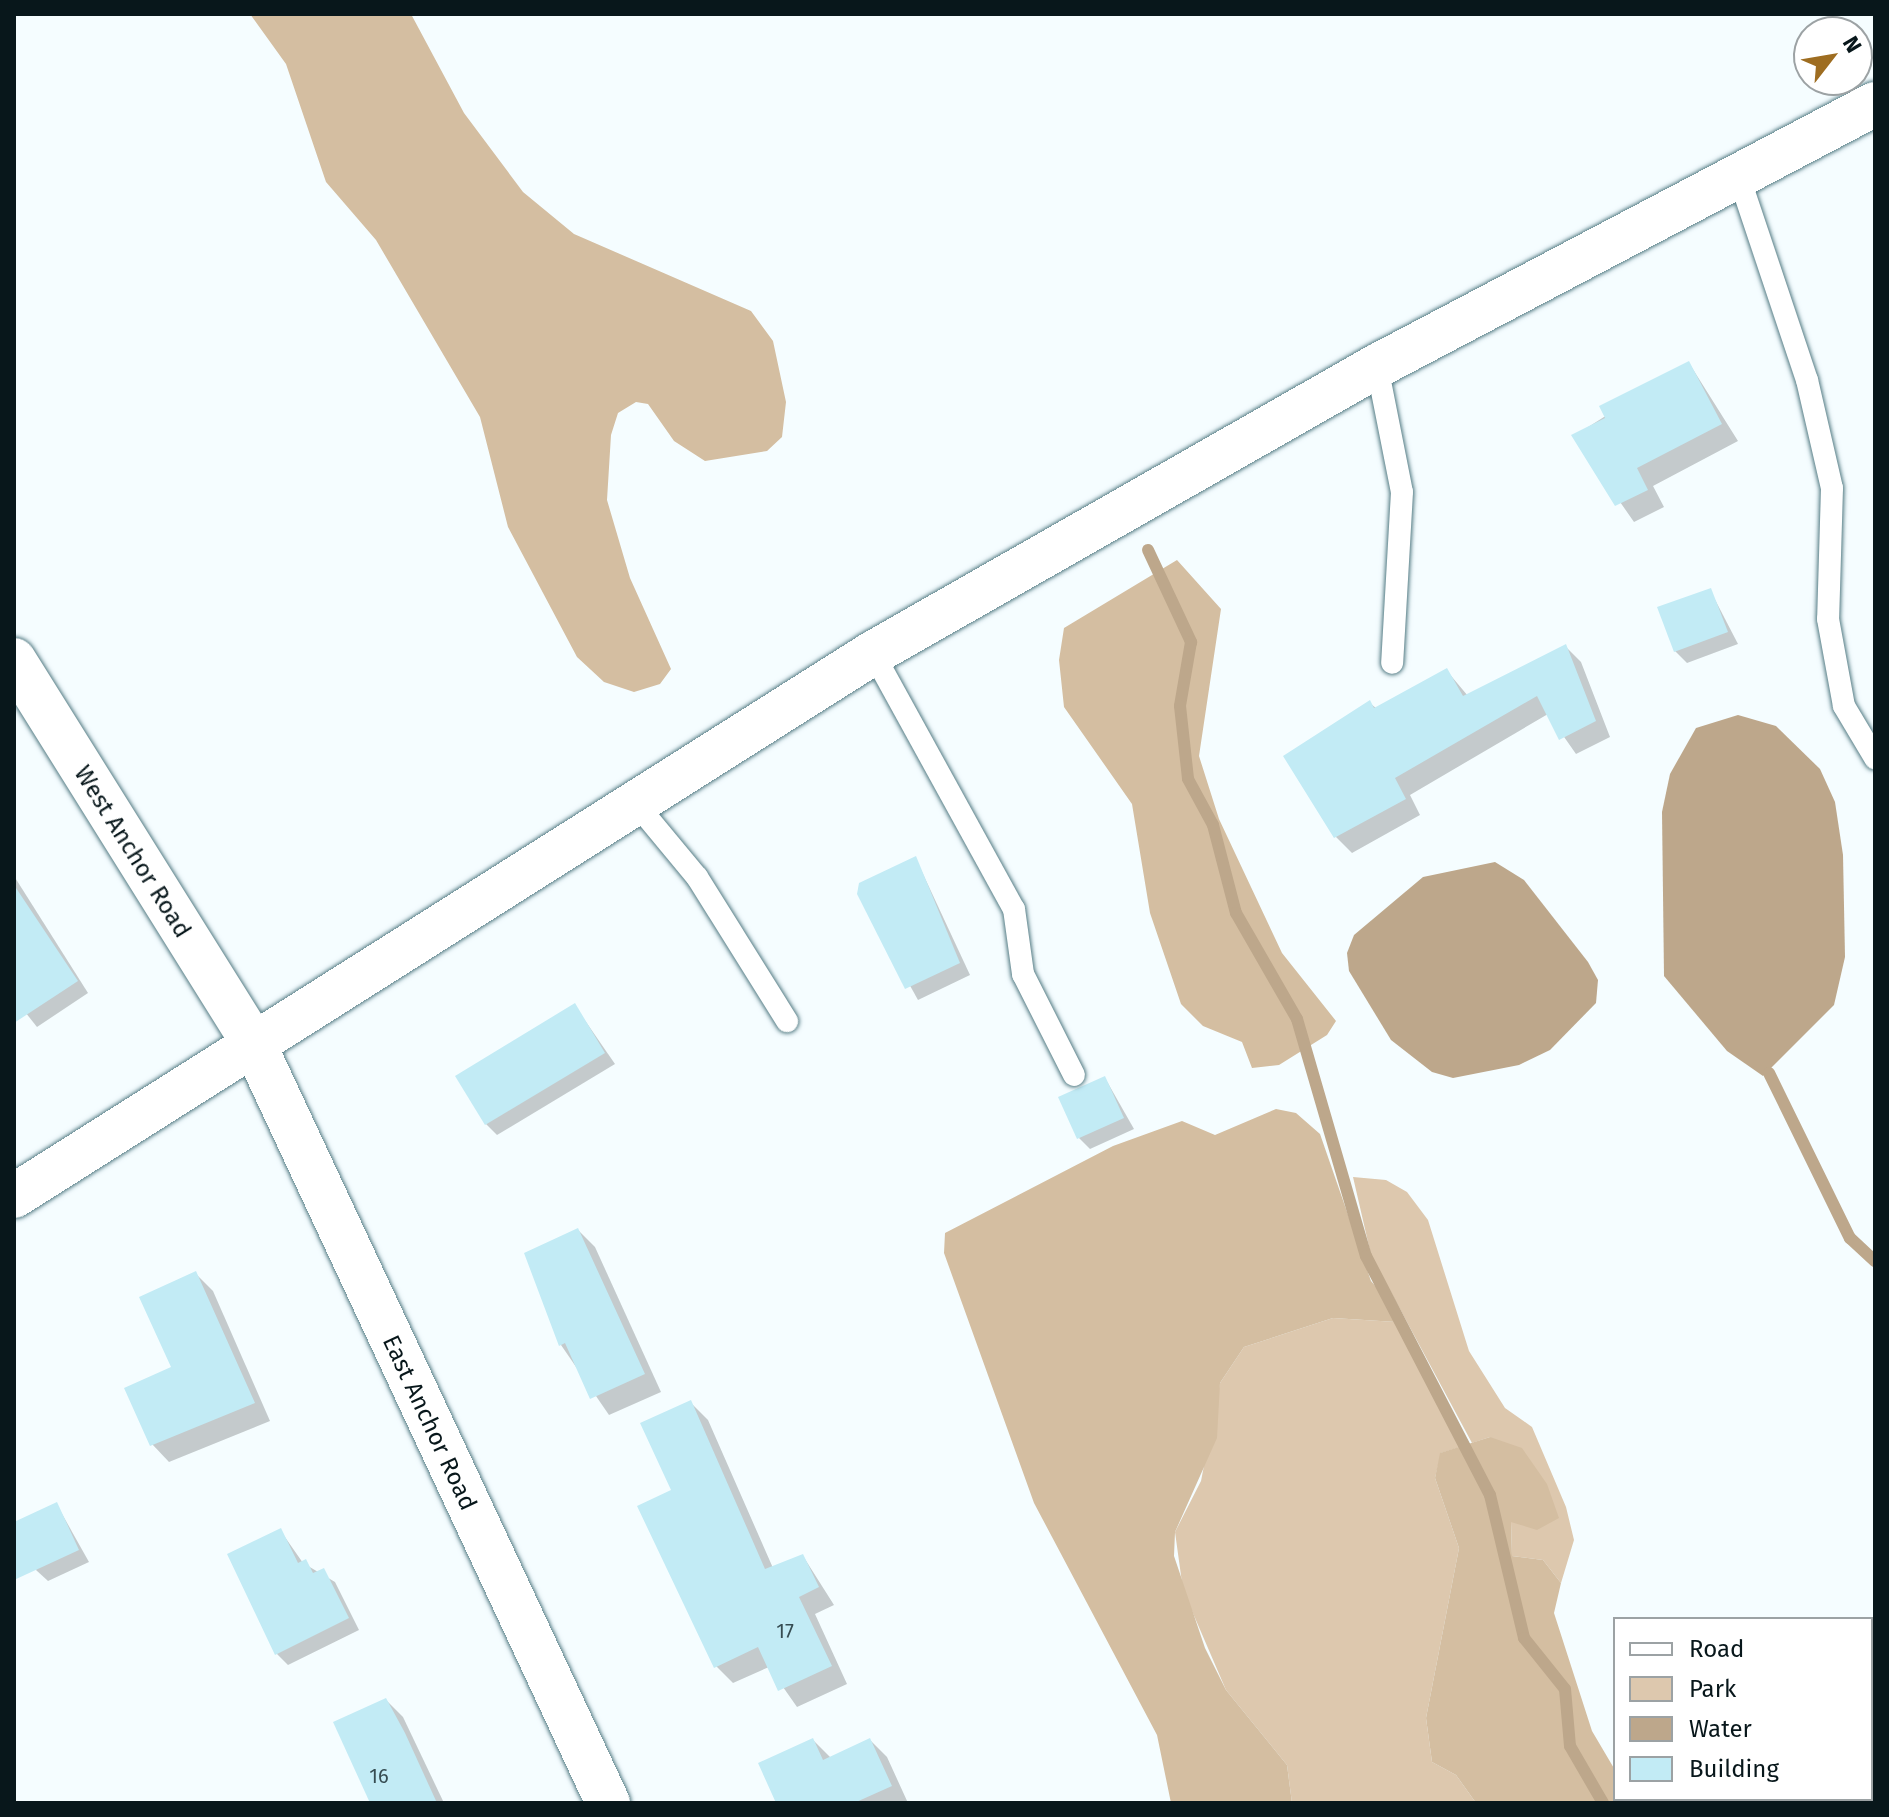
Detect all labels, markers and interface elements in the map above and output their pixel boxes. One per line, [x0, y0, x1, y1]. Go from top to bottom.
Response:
north arrow [1793, 16, 1873, 96]
text: N [1837, 31, 1868, 58]
street label: West Anchor Road [68, 761, 196, 943]
street label: East Anchor Road [376, 1331, 482, 1515]
legend [1613, 1617, 1873, 1801]
house number: 17 [776, 1619, 794, 1643]
text: Road [1689, 1635, 1744, 1663]
text: Park [1689, 1675, 1736, 1703]
text: Water [1689, 1715, 1752, 1743]
text: Building [1689, 1755, 1779, 1783]
house number: 16 [369, 1764, 389, 1788]

